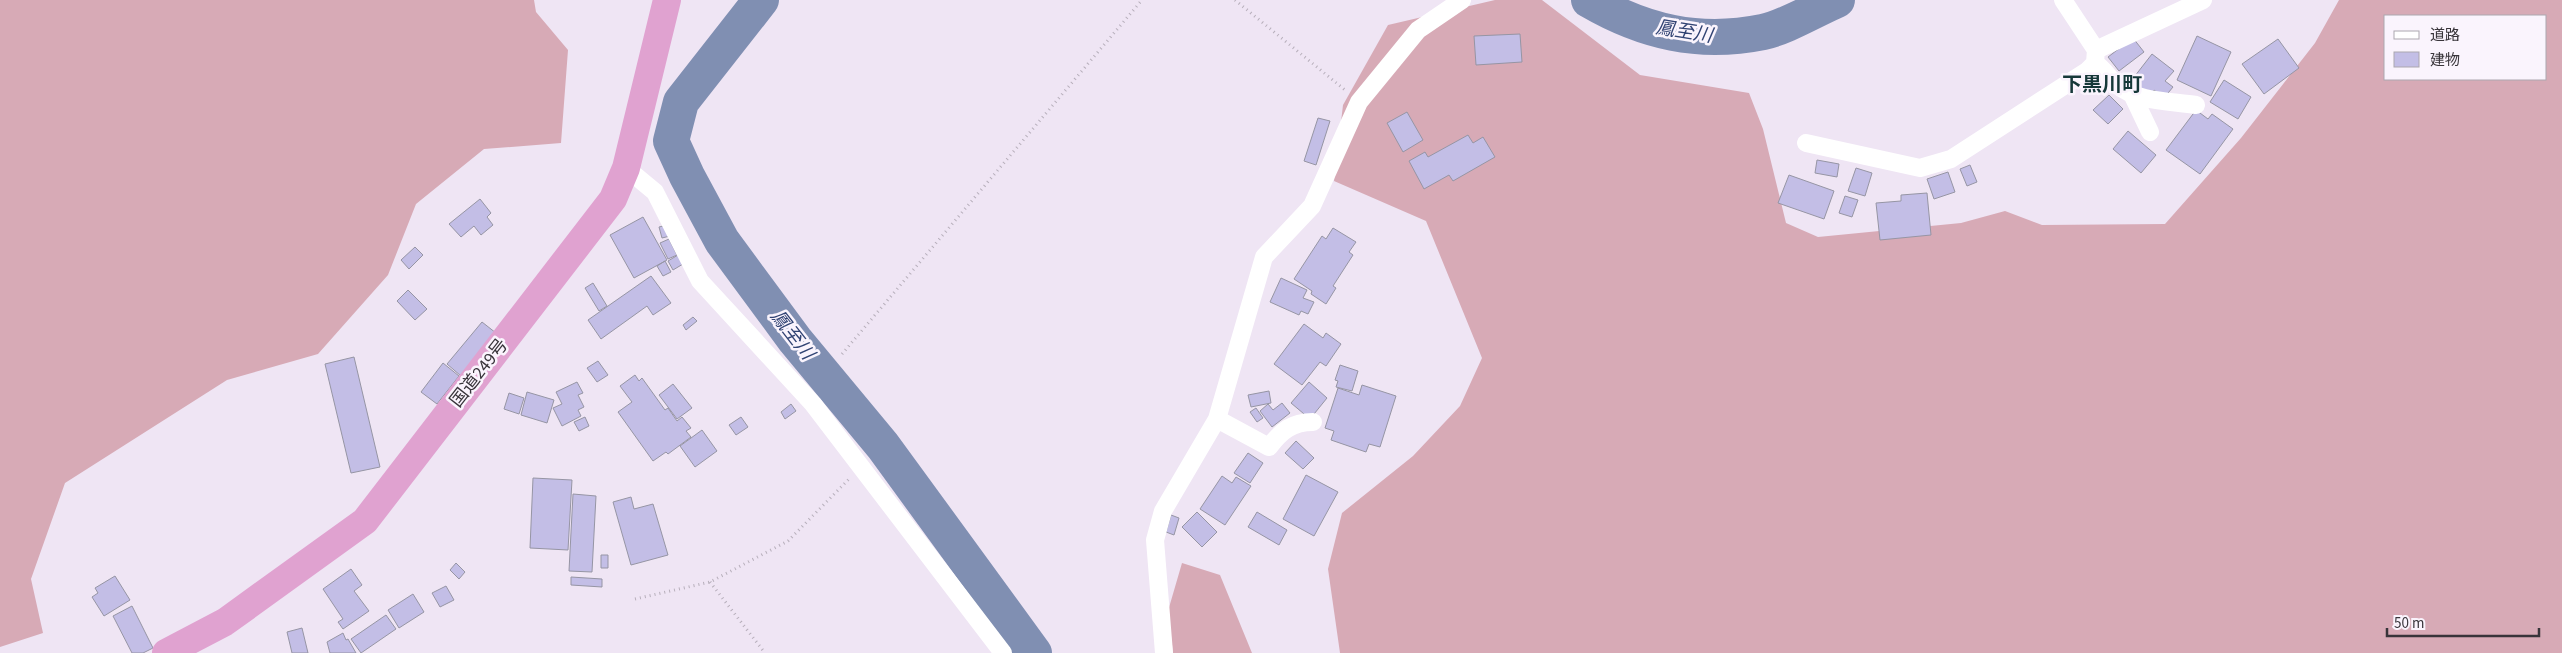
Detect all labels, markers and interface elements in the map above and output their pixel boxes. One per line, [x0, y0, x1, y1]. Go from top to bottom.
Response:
water label: 鳳至川 [1654, 14, 1716, 50]
legend [2384, 15, 2547, 80]
text: 道路 [2430, 25, 2460, 46]
text: 建物 [2430, 50, 2460, 71]
district label: 下黒川町 [2062, 71, 2142, 99]
water label: 鳳至川 [764, 304, 821, 367]
street label: 国道249号 [444, 333, 514, 413]
scale bar [2387, 606, 2540, 638]
text: 50 m [2394, 613, 2424, 634]

